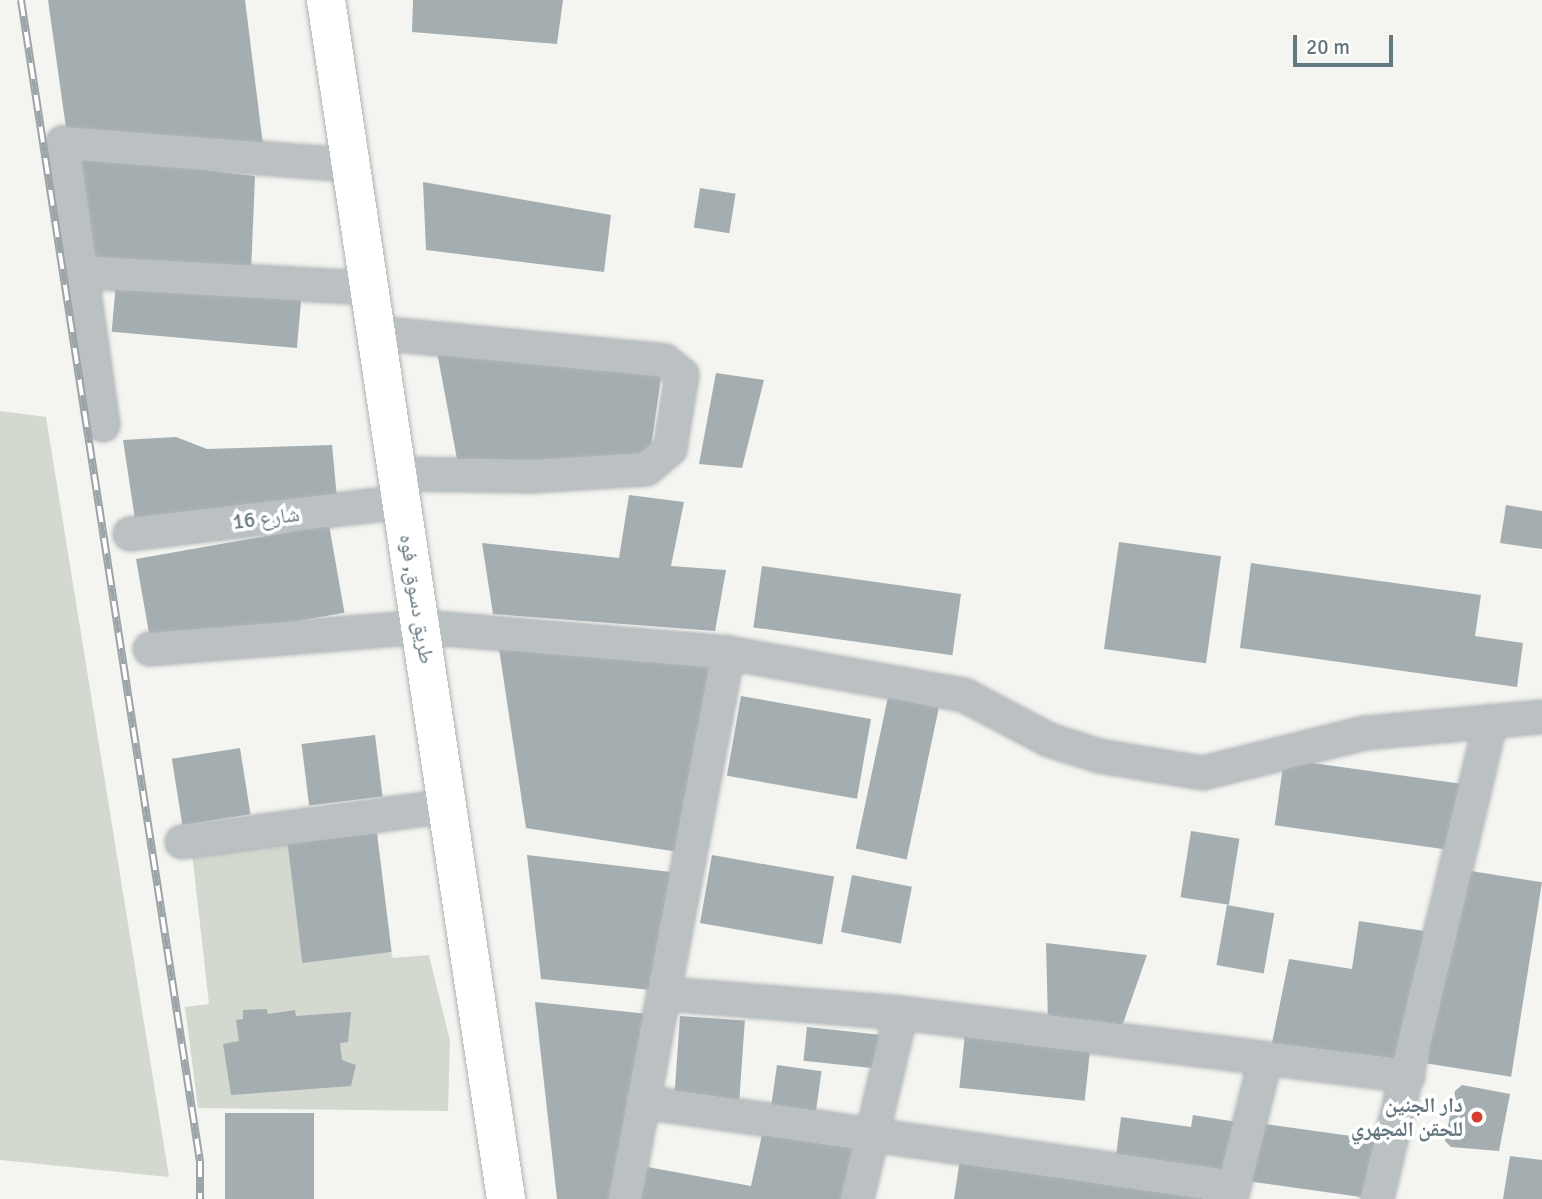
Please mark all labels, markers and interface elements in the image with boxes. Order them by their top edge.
scale bar [1297,21,1397,65]
text: 20 m [1306,34,1350,60]
street label: شارع 16 [231,501,301,535]
street label: طريق دسوق, فوه [394,532,440,666]
place label: دار الجنين للحقن المجهري [1351,1092,1463,1142]
marker: دار الجنين للحقن المجهري [1469,1109,1485,1125]

